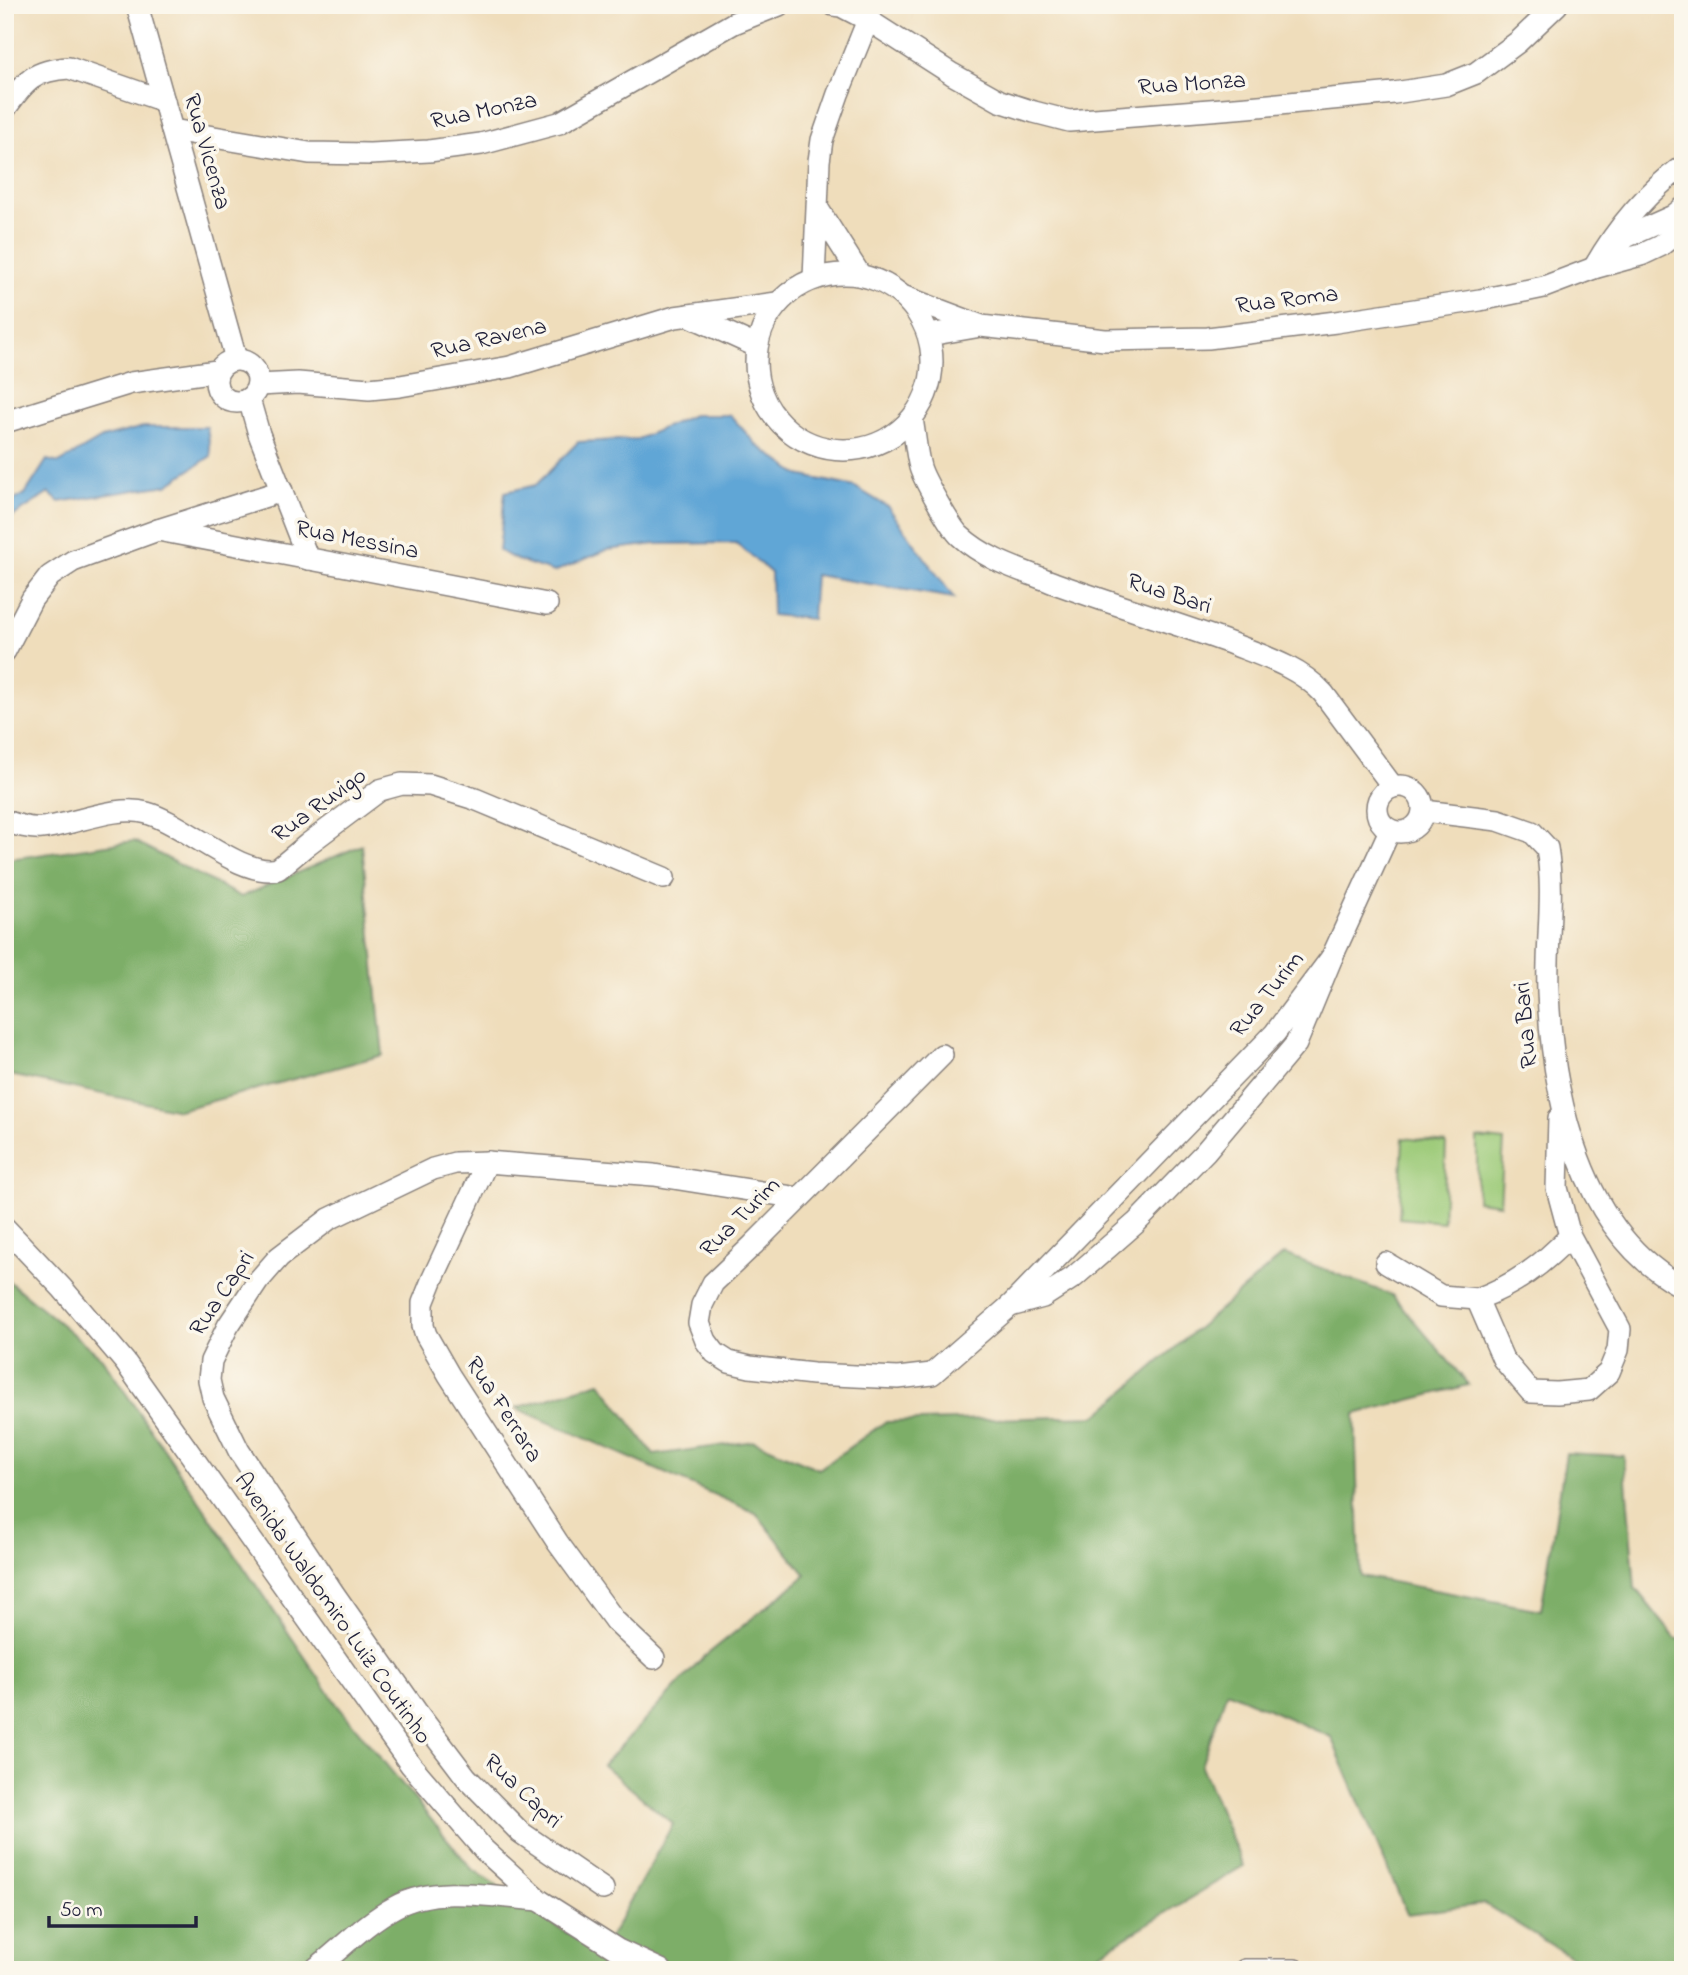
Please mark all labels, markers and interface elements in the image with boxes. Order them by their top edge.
street label: Rua Monza [1137,64,1247,106]
street label: Rua Monza [428,84,540,140]
street label: Rua Vicenza [173,90,239,214]
street label: Rua Roma [1234,277,1340,325]
street label: Rua Ravena [428,310,550,370]
street label: Rua Messina [292,512,422,570]
street label: Rua Bari [1122,565,1216,625]
street label: Rua Ruvigo [265,760,375,852]
street label: Rua Turim [1222,944,1314,1046]
street label: Rua Bari [1506,980,1548,1070]
street label: Rua Turim [692,1169,790,1267]
street label: Rua Capri [181,1244,265,1344]
street label: Rua Ferrara [456,1350,550,1470]
street label: Avenida Waldomiro Luiz Coutinho [224,1466,440,1752]
street label: Rua Capri [475,1746,569,1838]
scale bar [49,1884,196,1928]
text: 50 m [60,1896,103,1926]

